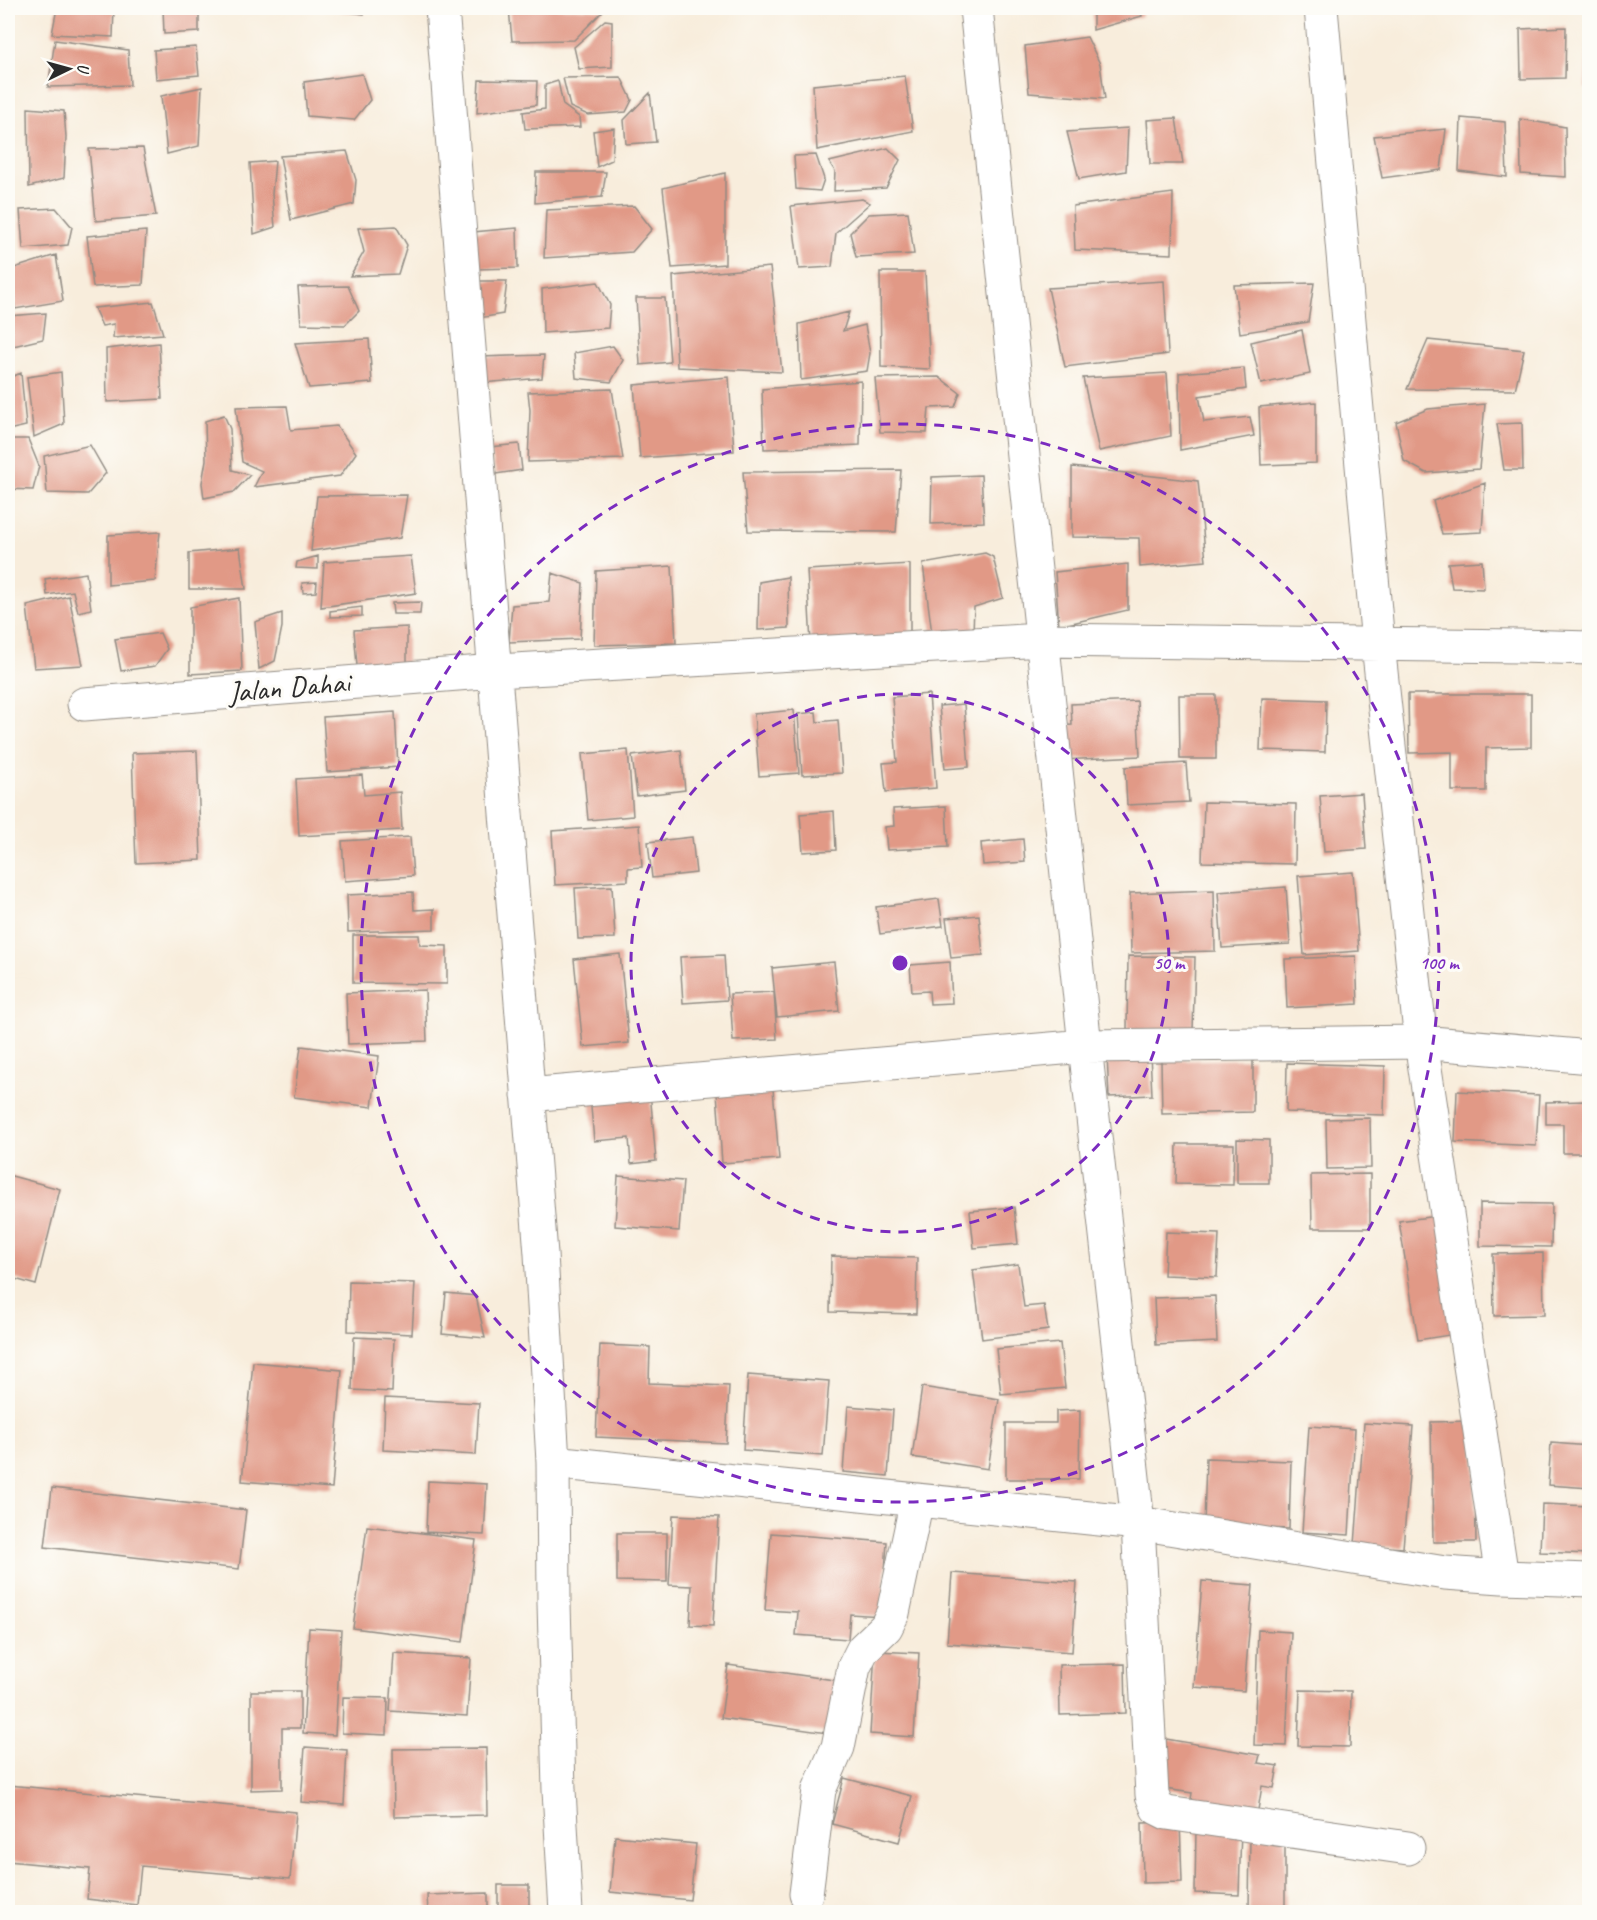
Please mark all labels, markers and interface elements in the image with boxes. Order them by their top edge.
north arrow [39,39,99,99]
text: U [73,63,94,76]
street label: Jalan Dahai [225,662,355,711]
text: 50 m [1154,952,1186,974]
text: 100 m [1420,952,1460,974]
centre of rings [890,953,910,973]

